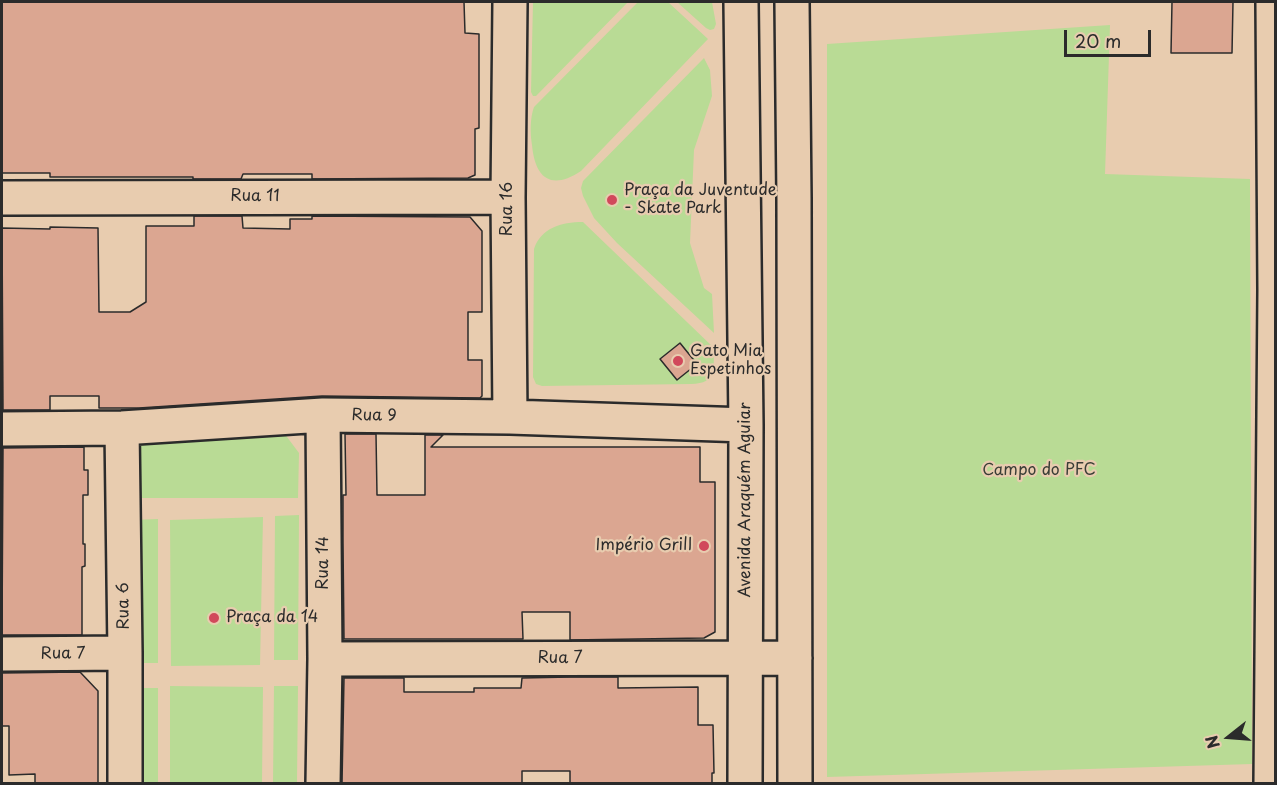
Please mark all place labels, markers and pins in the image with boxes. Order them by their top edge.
place label: Praça da Juventude - Skate Park [624,181,776,219]
marker: Praça da Juventude - Skate Park [605,193,619,207]
place label: Gato Mia Espetinhos [690,342,771,380]
marker: Gato Mia Espetinhos [671,354,685,368]
place label: Império Grill [595,536,692,556]
marker: Império Grill [697,539,711,553]
place label: Praça da 14 [226,608,318,628]
marker: Praça da 14 [207,611,221,625]

